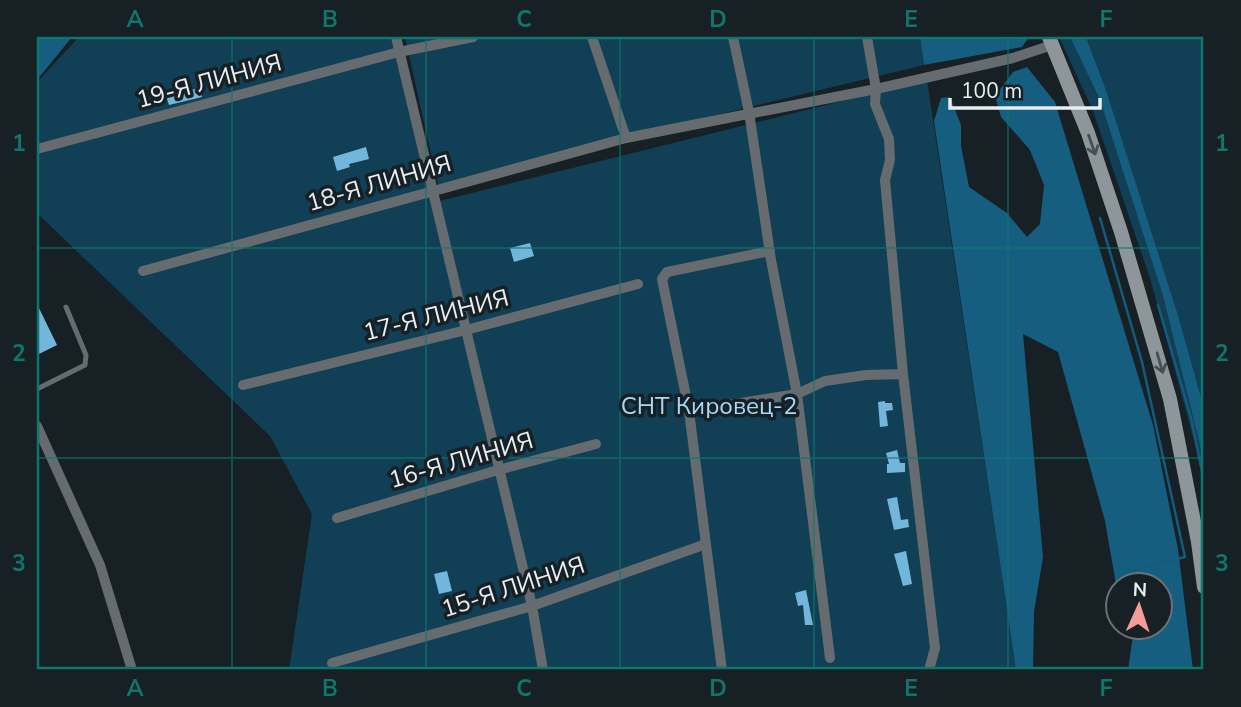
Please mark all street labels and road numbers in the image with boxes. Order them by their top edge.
street label: 19-Я ЛИНИЯ [133,46,285,116]
street label: 18-Я ЛИНИЯ [303,147,455,219]
street label: 17-Я ЛИНИЯ [360,281,512,349]
street label: 16-Я ЛИНИЯ [385,424,537,496]
street label: 15-Я ЛИНИЯ [437,549,589,625]

